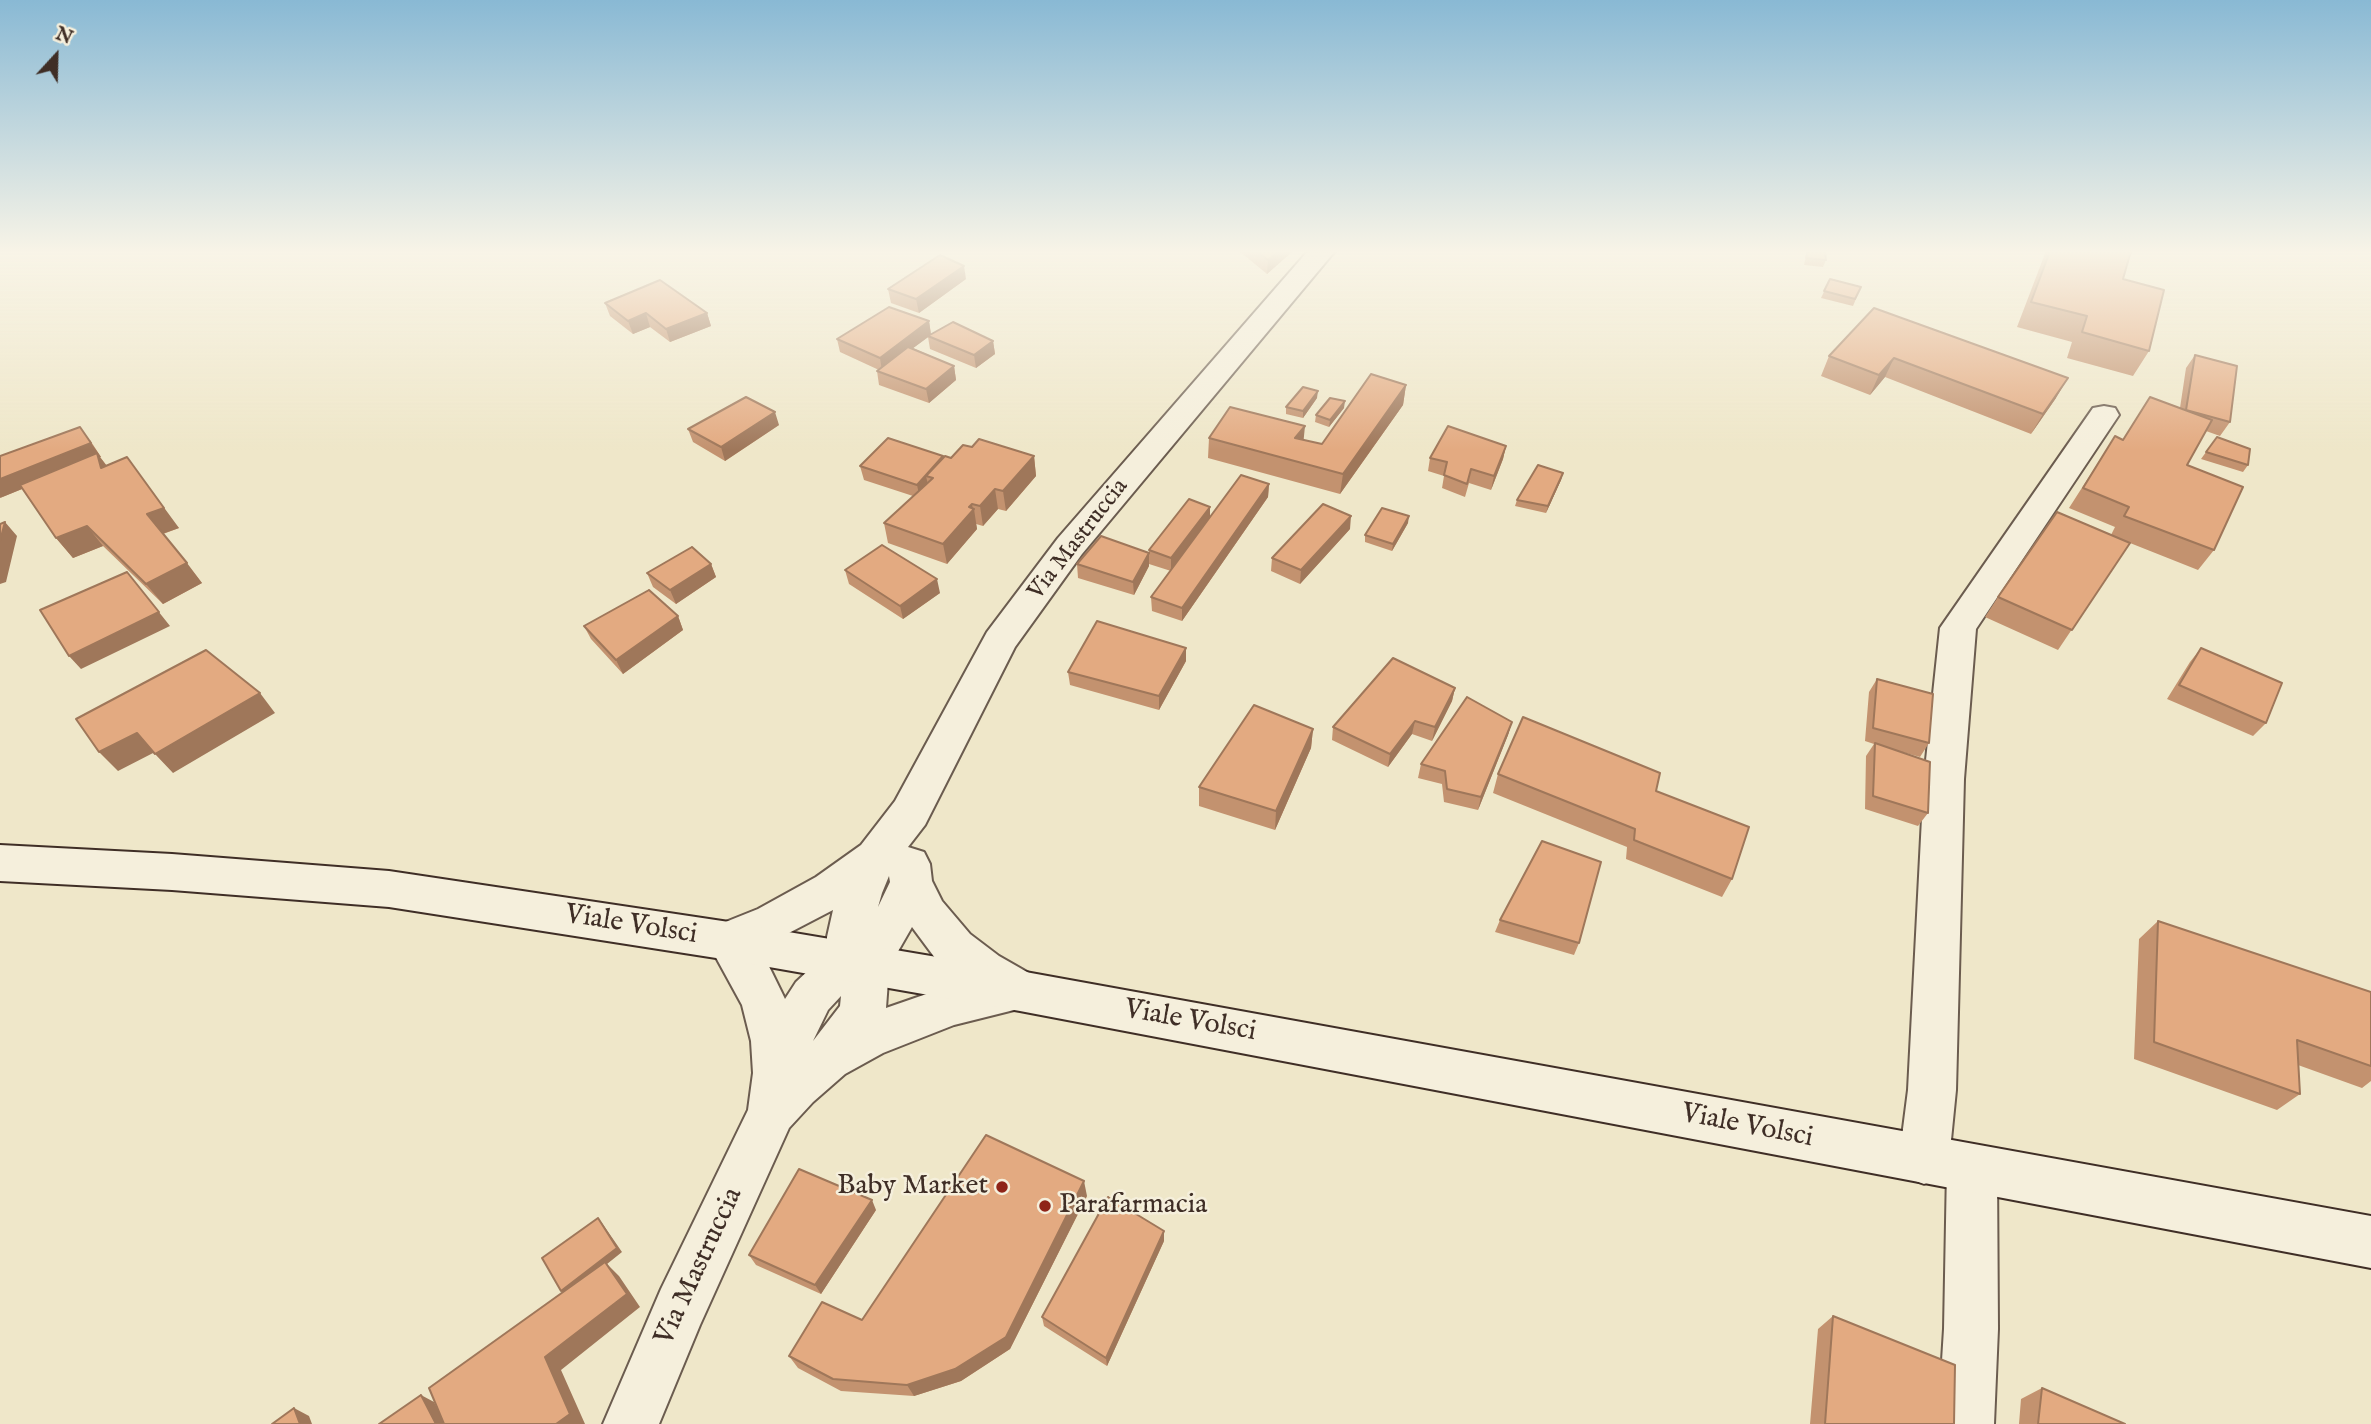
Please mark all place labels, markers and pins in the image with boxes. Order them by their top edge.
place label: Baby Market [837,1170,988,1204]
marker: Baby Market [994,1179,1010,1195]
place label: Parafarmacia [1059,1189,1207,1223]
marker: Parafarmacia [1037,1198,1053,1214]

